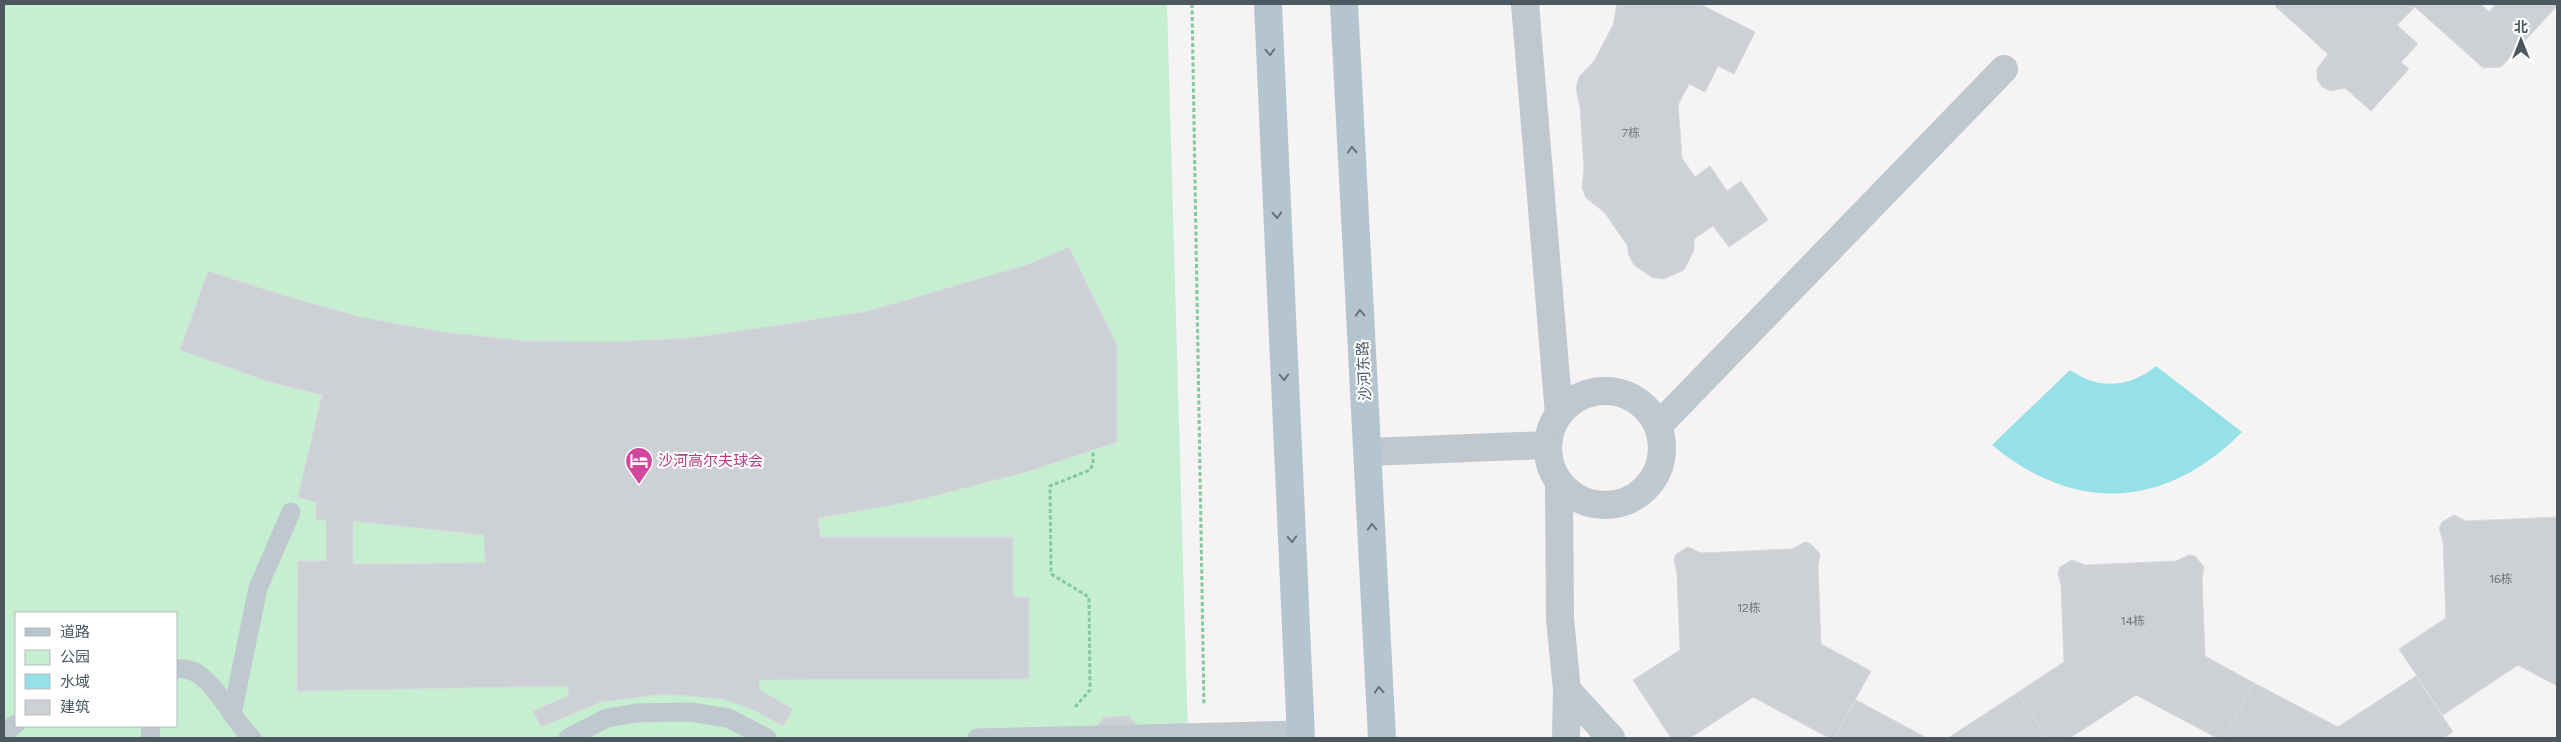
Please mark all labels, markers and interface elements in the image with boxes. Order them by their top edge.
north arrow [2496,15,2546,65]
text: 北 [2514,19,2528,36]
one-way arrow [1264,49,1275,57]
house number: 7栋 [1622,126,1640,140]
one-way arrow [1346,146,1357,154]
one-way arrow [1272,211,1283,219]
one-way arrow [1355,308,1366,316]
street label: 沙河东路 [1353,341,1375,401]
one-way arrow [1279,373,1290,381]
hotel icon: 沙河高尔夫球会 [624,446,654,485]
place label: 沙河高尔夫球会 [658,452,763,470]
one-way arrow [1366,523,1377,531]
one-way arrow [1286,536,1297,544]
house number: 16栋 [2489,572,2513,586]
house number: 12栋 [1737,601,1761,615]
legend [15,612,178,727]
house number: 14栋 [2121,614,2145,628]
text: 道路 [60,623,90,641]
text: 公园 [60,648,90,666]
text: 水域 [60,673,90,691]
one-way arrow [1374,685,1385,693]
text: 建筑 [60,698,90,716]

